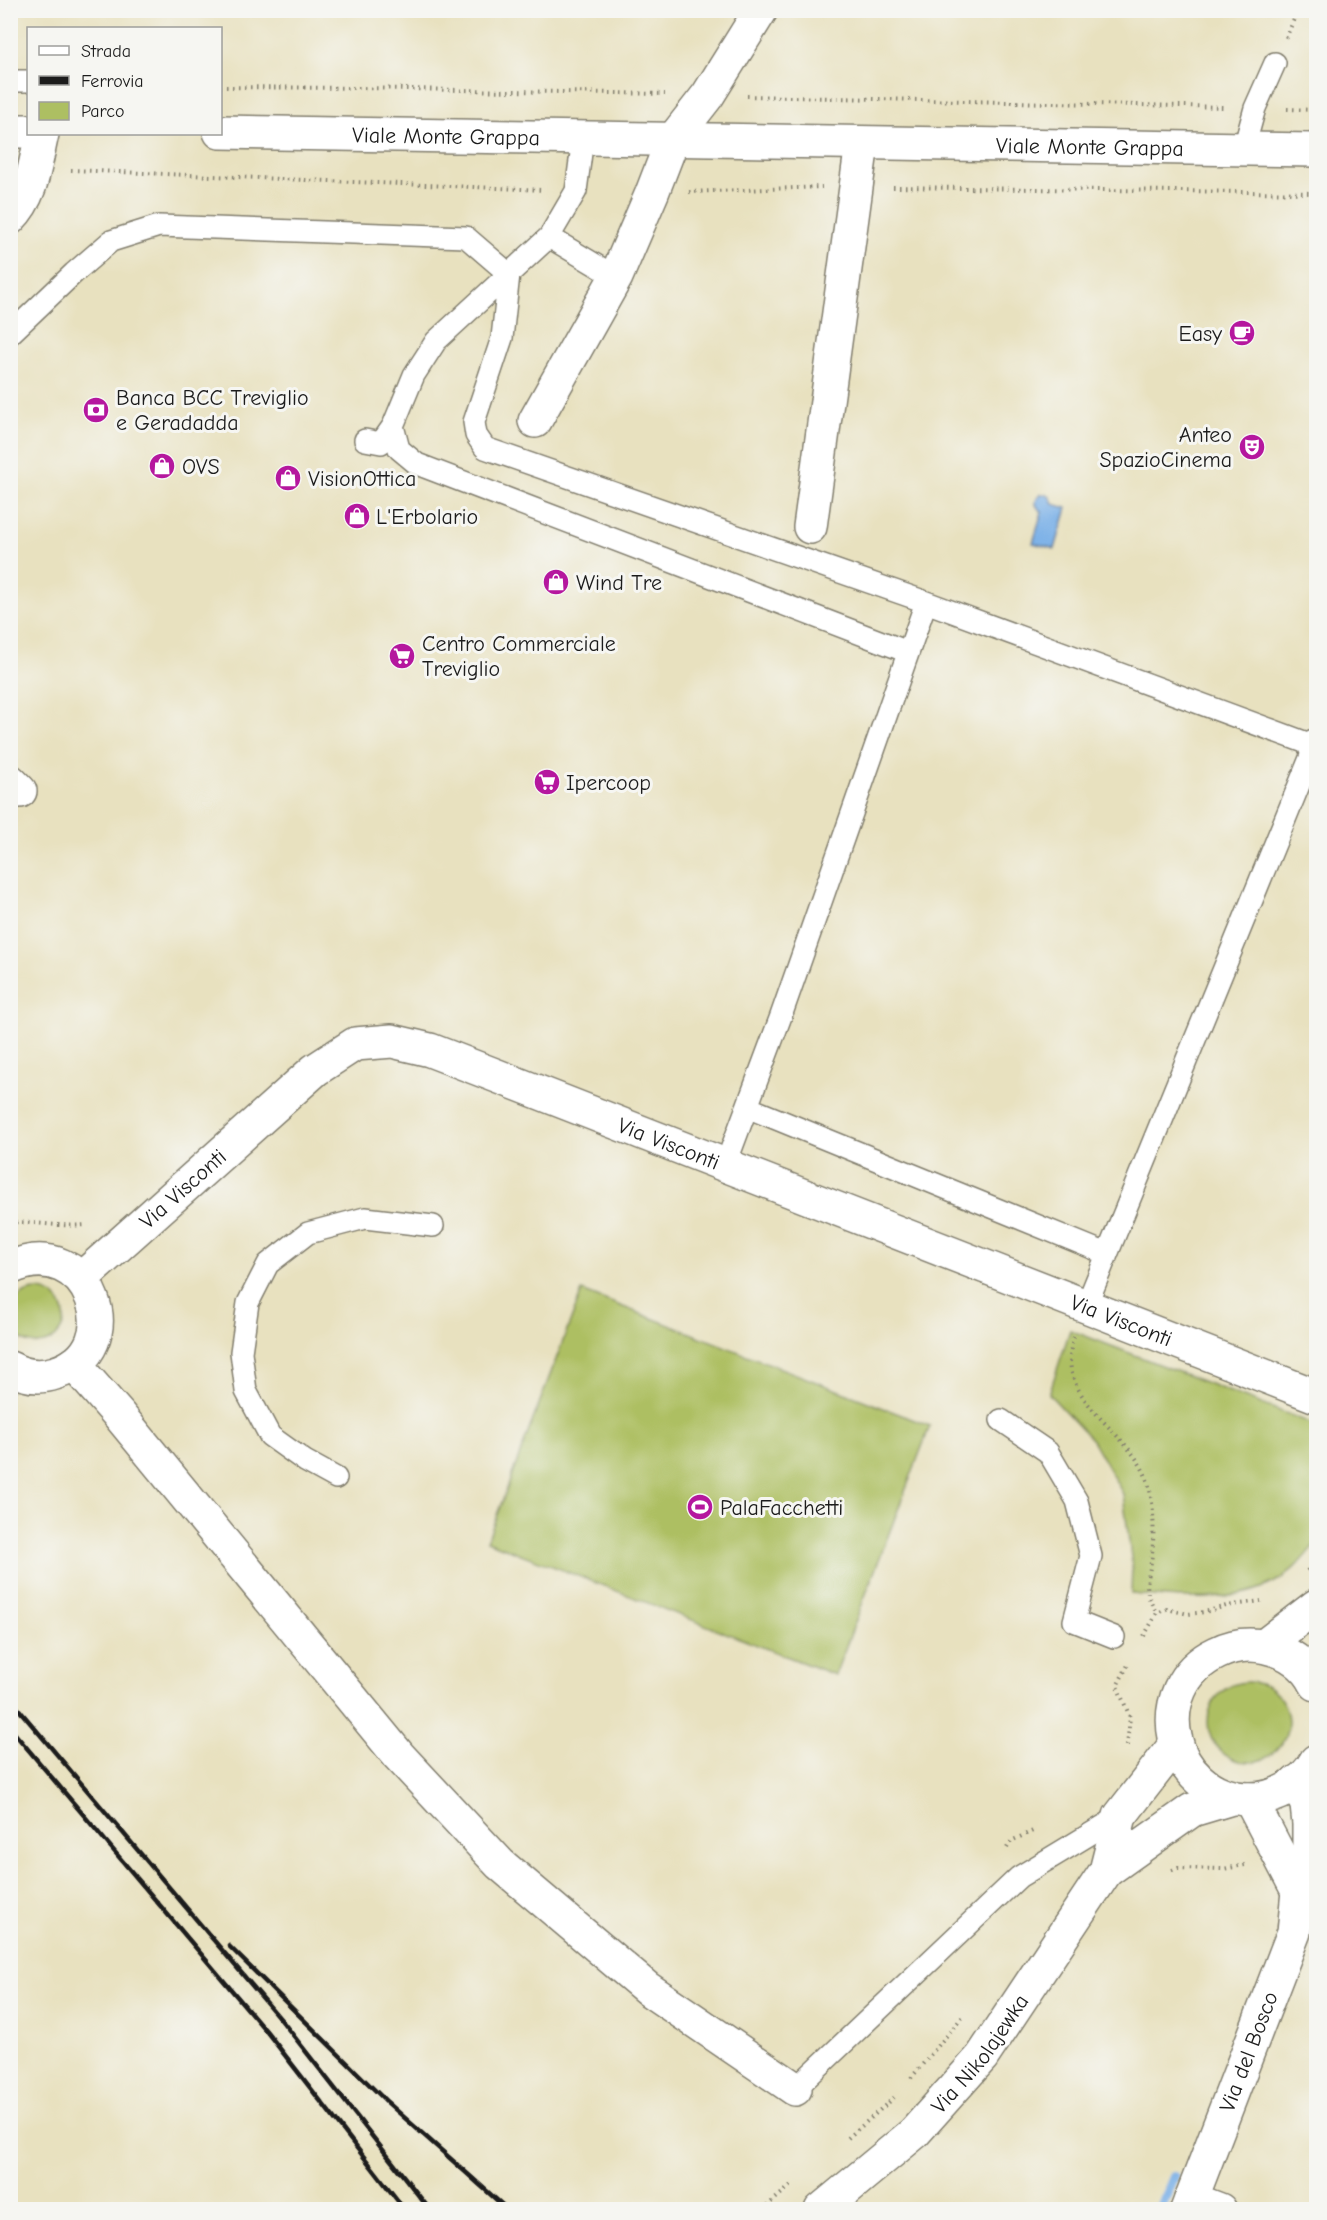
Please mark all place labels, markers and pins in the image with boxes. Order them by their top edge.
cafe icon: Easy [1227,318,1257,348]
place label: Easy [1178,321,1222,347]
place label: Banca BCC Treviglio e Geradadda [116,385,309,436]
bank icon: Banca BCC Treviglio e Geradadda [81,395,111,425]
place label: Anteo SpazioCinema [1099,422,1232,473]
theatre icon: Anteo SpazioCinema [1237,432,1267,462]
shop icon: OVS [147,451,177,481]
place label: OVS [182,454,220,480]
shop icon: VisionOttica [273,463,303,493]
place label: VisionOttica [308,466,416,492]
shop icon: L'Erbolario [342,501,372,531]
place label: L'Erbolario [376,504,478,530]
shop icon: Wind Tre [541,567,571,597]
place label: Wind Tre [576,570,662,596]
place label: Centro Commerciale Treviglio [422,631,616,682]
supermarket icon: Centro Commerciale Treviglio [387,641,417,671]
supermarket icon: Ipercoop [532,767,562,797]
place label: Ipercoop [566,770,651,796]
sports icon: PalaFacchetti [685,1492,715,1522]
place label: PalaFacchetti [720,1495,843,1521]

